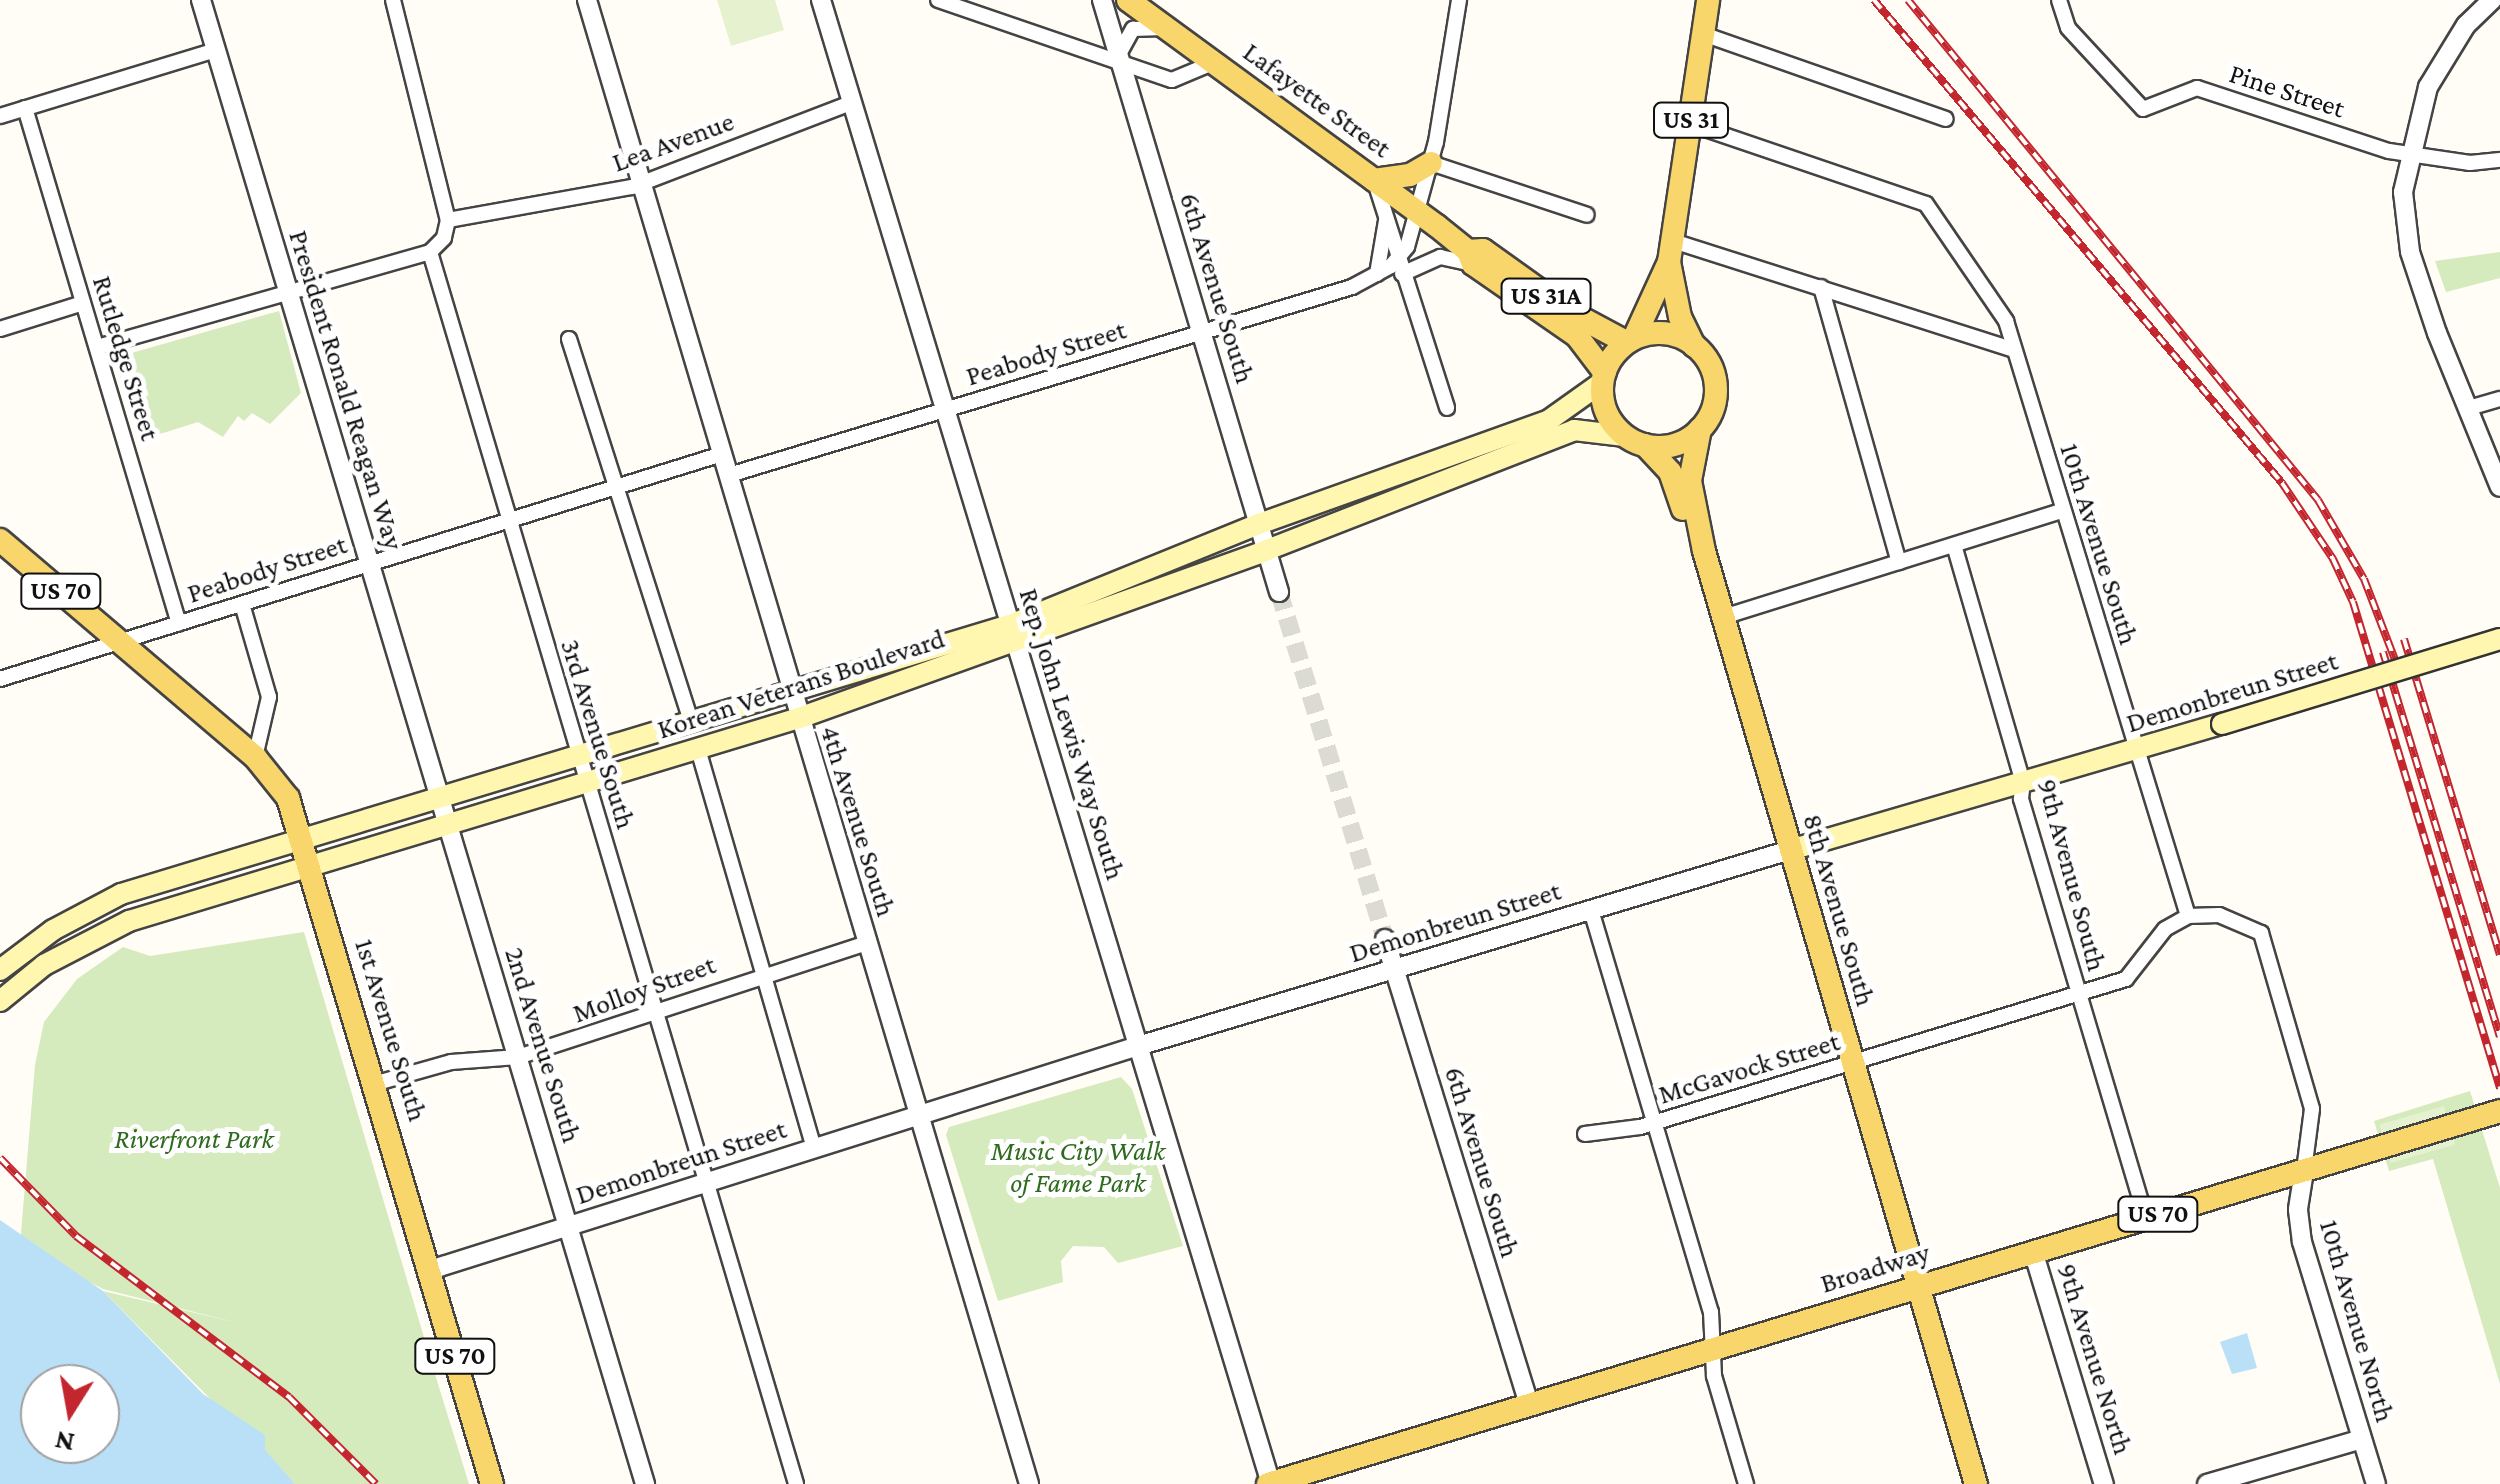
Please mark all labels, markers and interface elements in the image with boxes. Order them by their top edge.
street label: Lafayette Street [1237,35,1397,165]
street label: Pine Street [2225,57,2349,125]
road number: US 31 [1651,100,1731,140]
street label: Lea Avenue [608,105,738,179]
street label: 6th Avenue South [1172,189,1262,387]
street label: President Ronald Reagan Way [281,226,411,554]
street label: Rutledge Street [85,272,167,444]
road number: US 31A [1498,276,1594,316]
street label: Peabody Street [962,313,1130,393]
street label: 10th Avenue South [2052,439,2146,649]
street label: Peabody Street [183,527,351,611]
road number: US 70 [18,571,104,611]
street label: Rep. John Lewis Way South [1012,584,1132,884]
street label: Korean Veterans Boulevard [653,622,949,746]
street label: 3rd Avenue South [553,635,643,833]
street label: Demonbreun Street [2122,644,2342,740]
street label: 4th Avenue South [813,722,903,920]
street label: 9th Avenue South [2030,775,2114,975]
street label: 8th Avenue South [1796,810,1882,1010]
street label: Demonbreun Street [1345,874,1565,970]
street label: 1st Avenue South [347,935,435,1125]
street label: 2nd Avenue South [497,943,589,1147]
street label: Molloy Street [568,948,720,1030]
street label: McGavock Street [1654,1025,1844,1111]
street label: 6th Avenue South [1437,1063,1527,1261]
street label: Demonbreun Street [572,1112,790,1212]
park label: Riverfront Park [114,1122,274,1156]
park label: Music City Walk of Fame Park [991,1134,1165,1200]
road number: US 70 [2116,1194,2200,1234]
street label: 10th Avenue North [2312,1216,2402,1426]
street label: Broadway [1816,1236,1934,1300]
street label: 9th Avenue North [2050,1259,2140,1459]
road number: US 70 [412,1336,498,1376]
north arrow [20,1364,120,1464]
text: N [52,1425,77,1459]

